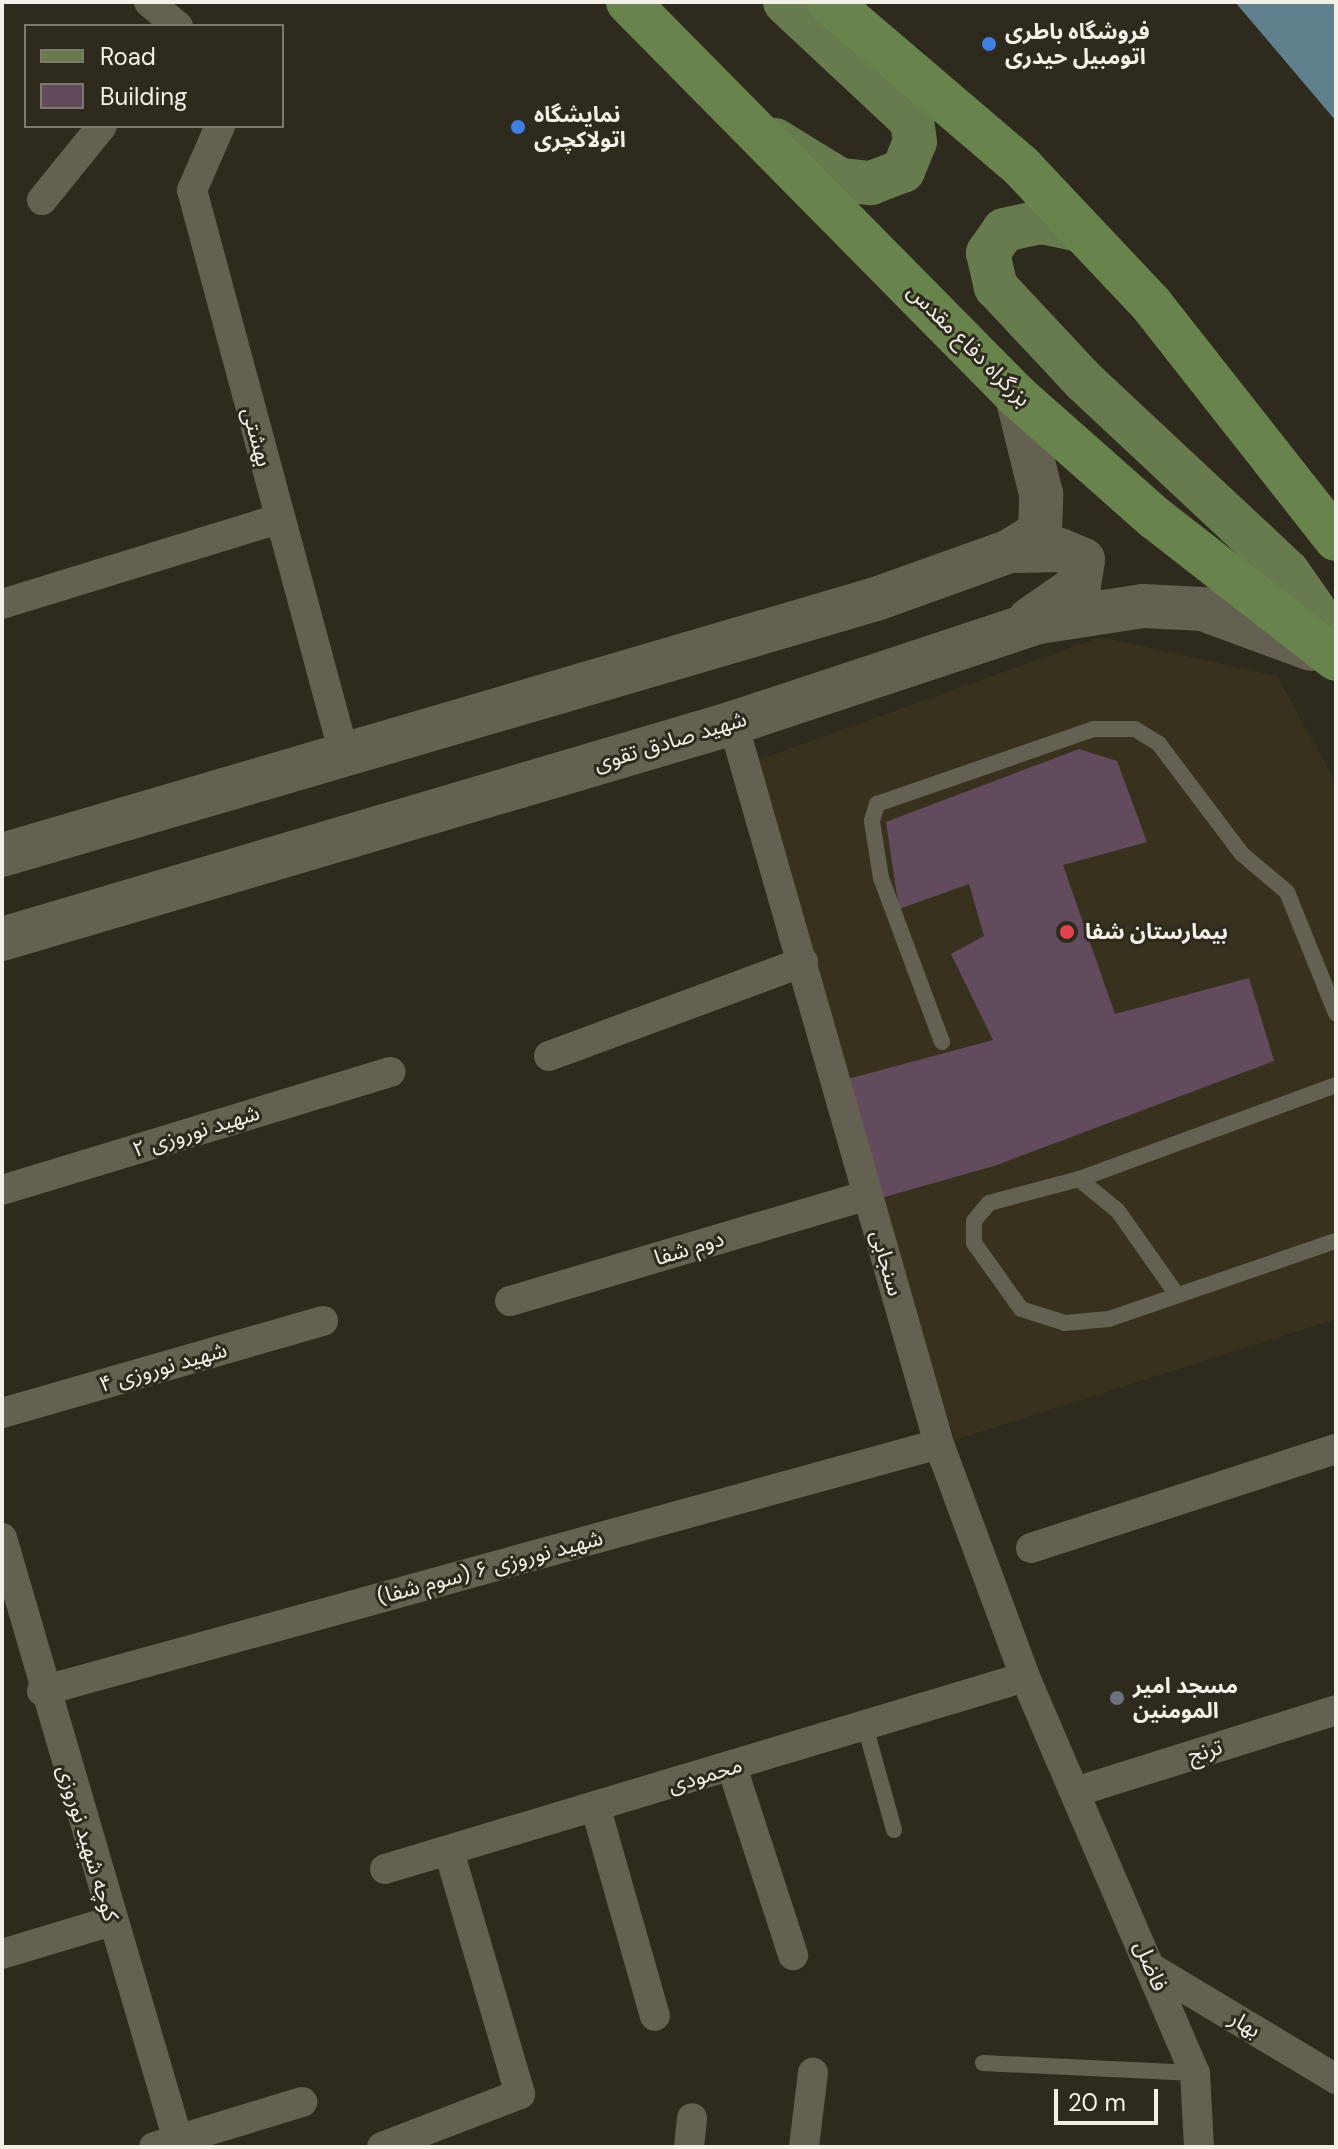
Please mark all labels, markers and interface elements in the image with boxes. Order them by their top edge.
place label: فروشگاه باطری اتومبیل حیدری [1005,18,1150,70]
legend [24,24,284,128]
marker: فروشگاه باطری اتومبیل حیدری [980,35,998,53]
text: Road [100,41,156,72]
text: Building [100,81,187,112]
place label: نمایشگاه اتولاکچری [534,101,626,152]
marker: نمایشگاه اتولاکچری [509,118,527,136]
street label: بزرگراه دفاع مقدس [902,278,1036,412]
street label: بهشتی [236,405,278,469]
street label: شهید صادق تقوی [590,705,750,777]
place label: بیمارستان شفا [1085,919,1228,945]
marker: بیمارستان شفا [1056,921,1078,943]
street label: شهید نوروزی ۲ [129,1099,263,1163]
street label: دوم شفا [651,1225,727,1271]
street label: سنجابی [865,1227,909,1299]
street label: شهید نوروزی ۴ [96,1336,230,1398]
street label: شهید نوروزی ۶ (سوم شفا) [374,1524,606,1610]
place label: مسجد امیر المومنین [1133,1672,1238,1724]
marker: مسجد امیر المومنین [1108,1689,1126,1707]
street label: ترنج [1184,1733,1226,1769]
street label: محمودی [665,1751,745,1799]
street label: کوچه شهید نوروزی [52,1762,124,1924]
street label: فاضل [1129,1937,1173,1995]
street label: بهار [1225,2005,1265,2043]
scale bar [1058,2073,1162,2123]
text: 20 m [1068,2087,1126,2118]

